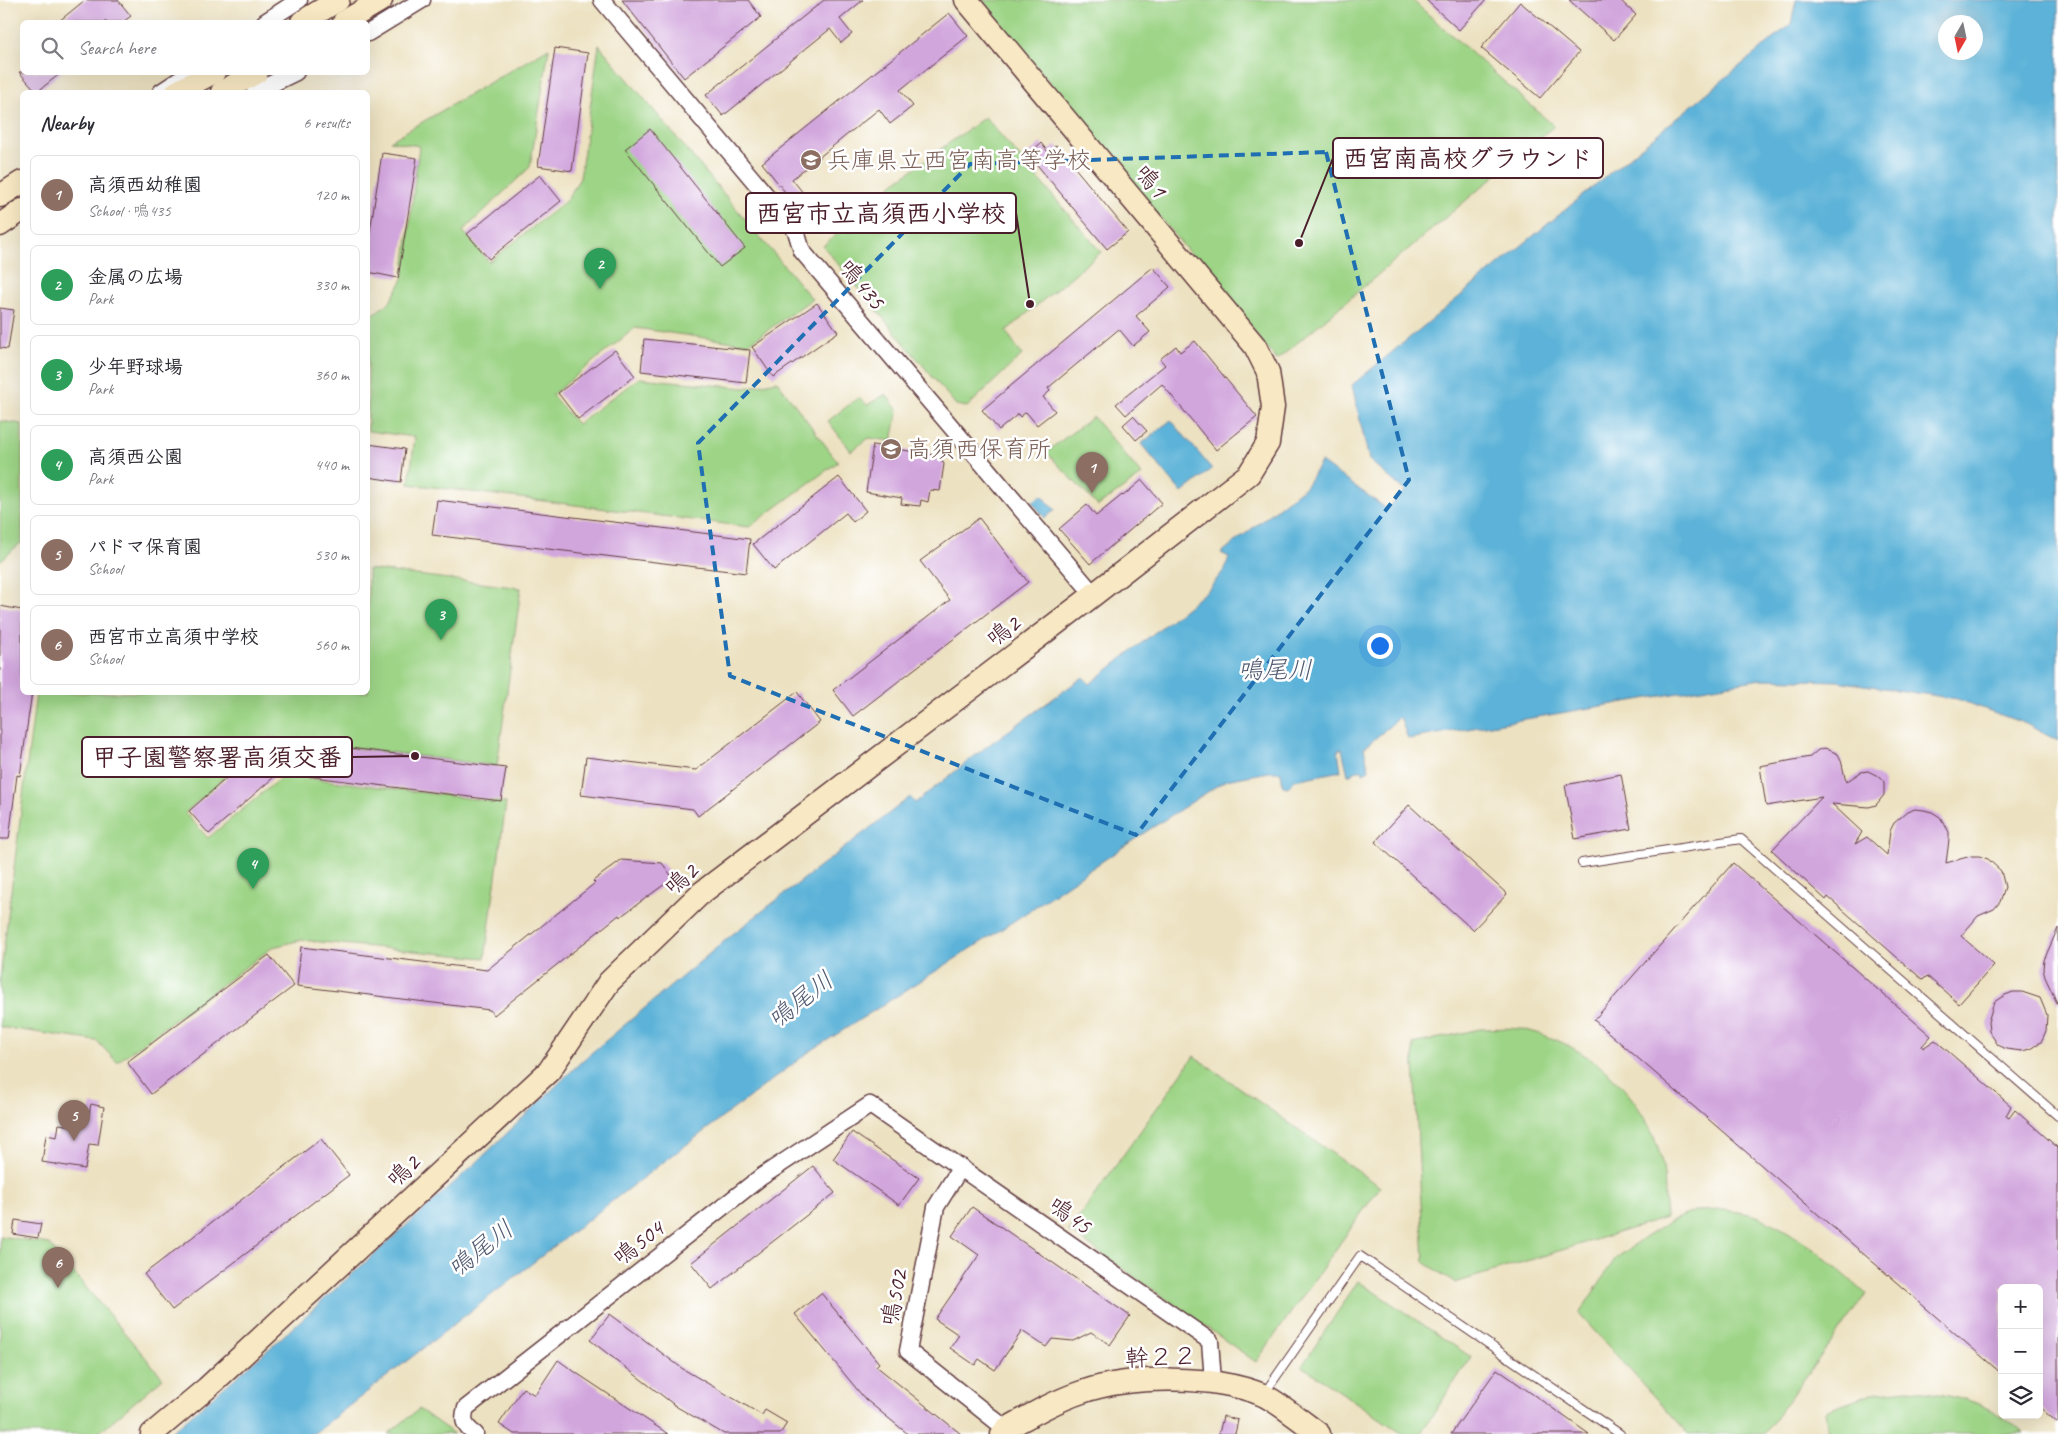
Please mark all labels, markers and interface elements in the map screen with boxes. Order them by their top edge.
north arrow [1938,15,1983,60]
search box [20,20,370,75]
icon: search [38,34,66,62]
text: Search here [78,36,155,60]
text: Nearby [40,110,93,136]
text: 6 results [303,113,350,133]
callout: 西宮南高校グラウンド [1333,138,1603,178]
text: 西宮南高校グラウンド [1343,143,1593,175]
place label: 兵庫県立西宮南高等学校 [827,145,1091,175]
school or university icon: 兵庫県立西宮南高等学校 [799,148,823,172]
street label: 鳴1 [1128,158,1174,205]
text: 高須西幼稚園 [88,173,202,197]
text: 1 [53,185,61,205]
text: 120 m [315,185,349,205]
callout: 西宮市立高須西小学校 [746,193,1016,233]
text: 西宮市立高須西小学校 [756,198,1006,230]
text: School · 鳴435 [88,201,171,221]
pin: 2 [584,248,616,289]
street label: 鳴435 [832,253,892,316]
text: 金属の広場 [88,265,183,289]
text: 2 [53,275,61,295]
text: 330 m [315,275,349,295]
text: Park [88,289,113,309]
text: 少年野球場 [88,355,183,379]
text: 3 [53,365,61,385]
text: 360 m [315,365,349,385]
text: Park [88,379,113,399]
place label: 高須西保育所 [907,434,1051,464]
school or university icon: 高須西保育所 [879,437,903,461]
text: 高須西公園 [88,445,183,469]
pin: 1 [1076,452,1108,493]
text: 4 [53,455,61,475]
text: 440 m [315,455,349,475]
text: Park [88,469,113,489]
text: パドマ保育園 [88,535,202,559]
text: 5 [54,545,60,565]
text: 530 m [315,545,349,565]
text: School [88,559,122,579]
pin: 3 [425,599,457,640]
street label: 鳴2 [980,607,1028,653]
text: 西宮市立高須中学校 [88,625,259,649]
your location [1367,633,1393,659]
text: 6 [53,635,61,655]
text: 560 m [315,635,349,655]
text: School [88,649,122,669]
water label: 鳴尾川 [1237,654,1313,686]
callout: 甲子園警察署高須交番 [82,737,352,777]
text: 甲子園警察署高須交番 [92,742,342,774]
pin: 4 [237,848,269,889]
street label: 鳴2 [658,855,706,902]
water label: 鳴尾川 [761,964,840,1035]
pin: 5 [58,1100,90,1141]
street label: 鳴2 [380,1147,428,1194]
street label: 鳴45 [1043,1190,1098,1241]
street label: 鳴504 [607,1212,671,1272]
water label: 鳴尾川 [441,1213,520,1284]
pin: 6 [42,1247,74,1288]
street label: 鳴502 [874,1265,915,1329]
map controls [1998,1284,2043,1419]
button: + [1998,1284,2043,1329]
button: − [1998,1329,2043,1374]
street label: 幹２２ [1124,1341,1198,1373]
button: layers [1998,1374,2043,1419]

